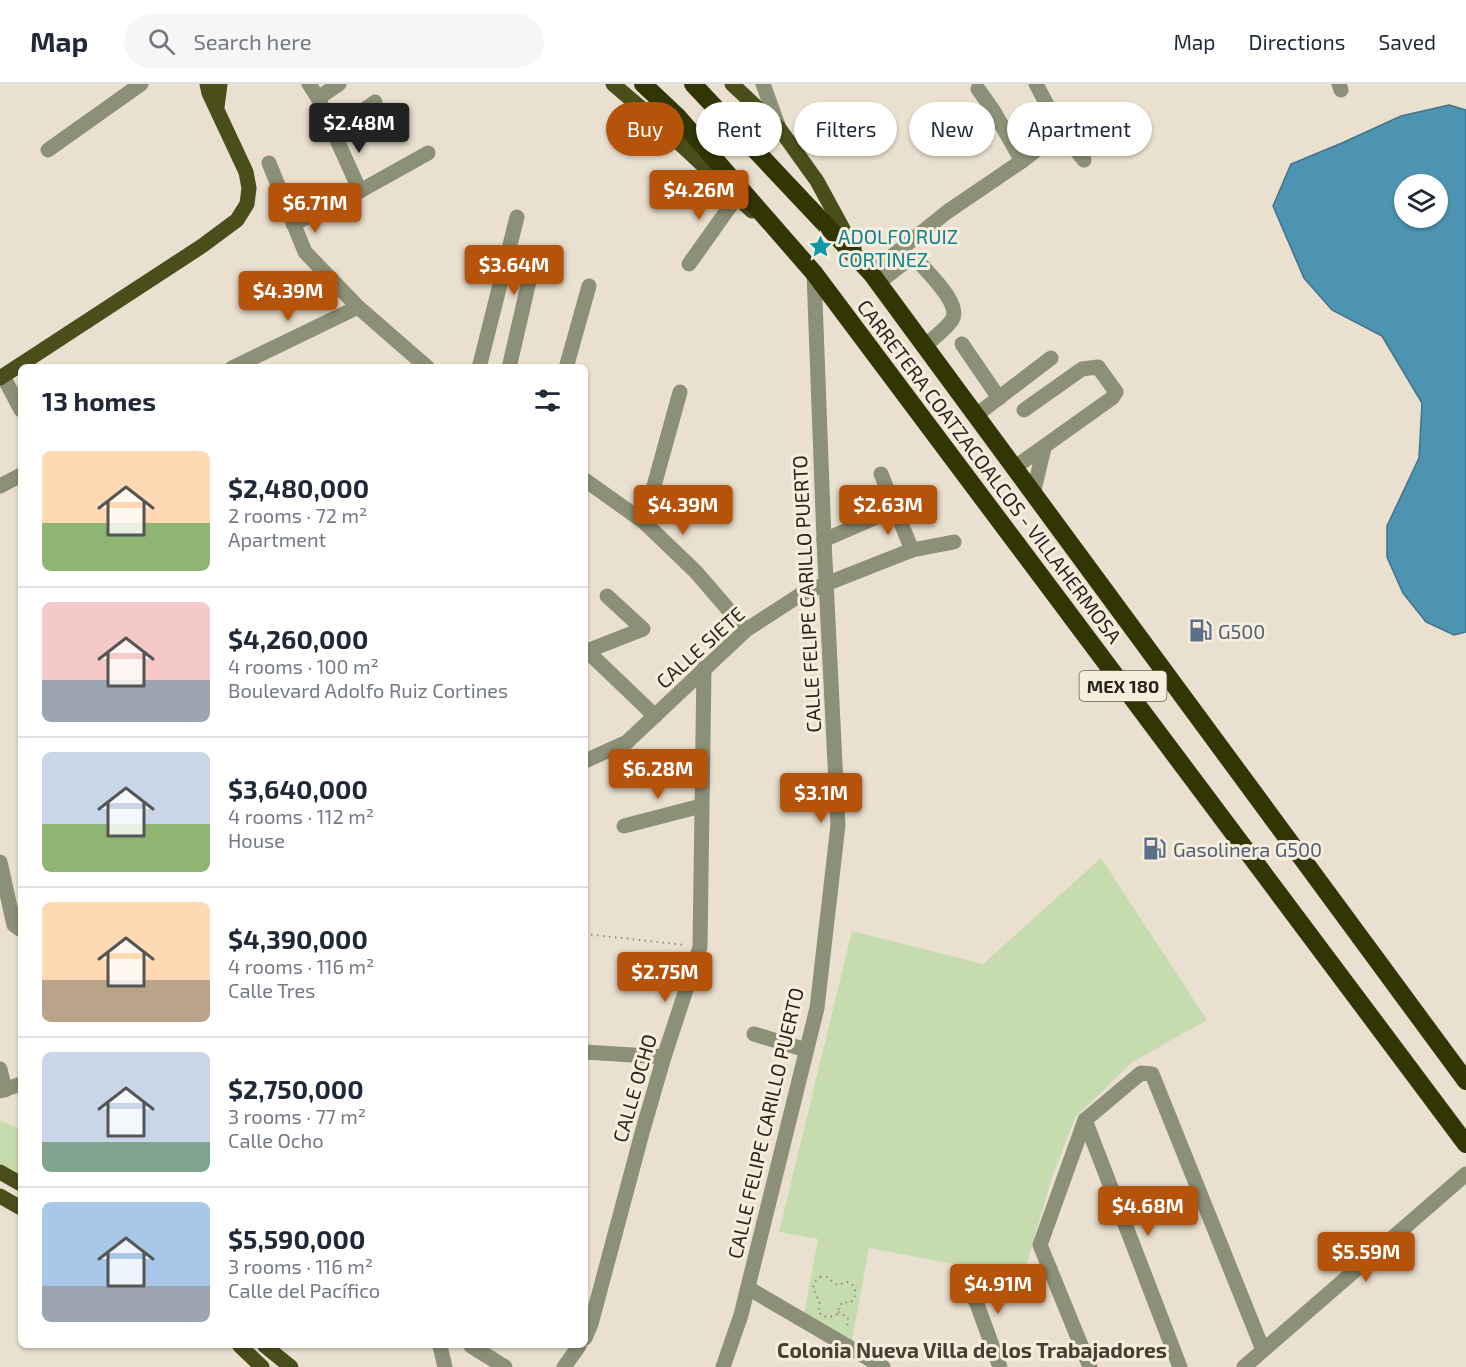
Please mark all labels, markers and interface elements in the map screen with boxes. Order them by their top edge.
search box [124,14,544,68]
text: Map [30,24,88,58]
icon: search [145,25,178,58]
text: Search here [193,28,312,54]
text: Map [1173,29,1216,54]
text: Directions [1249,29,1345,54]
text: Saved [1378,29,1436,54]
chip: Buy [606,102,684,156]
chip: Rent [696,102,782,156]
chip: Filters [794,102,897,156]
chip: New [909,102,995,156]
chip: Apartment [1007,102,1152,156]
pin: $2.48M [310,103,408,154]
text: $2.48M [323,110,395,134]
pin: $4.26M [650,170,748,221]
map controls [1394,174,1448,228]
button: layers [1394,174,1448,228]
text: $4.26M [664,177,734,201]
pin: $6.71M [266,183,364,234]
text: $6.71M [282,190,348,214]
place label: ADOLFO RUIZ CORTINEZ [838,224,958,271]
place icon: ADOLFO RUIZ CORTINEZ [807,234,833,260]
pin: $3.64M [465,245,563,296]
text: $3.64M [479,252,549,276]
pin: $4.39M [239,271,337,322]
text: $4.39M [253,278,323,302]
street label: CARRETERA COATZACOALCOS - VILLAHERMOSA [853,294,1128,648]
icon: filters [531,384,564,417]
text: 13 homes [42,385,156,416]
street label: CALLE FELIPE CARILLO PUERTO [787,455,825,733]
text: $2,480,000 [228,472,369,503]
icon: home [90,475,162,547]
pin: $4.39M [634,485,732,536]
pin: $2.63M [839,485,937,536]
text: $4.39M [648,492,718,516]
text: $2.63M [853,492,923,516]
text: 2 rooms · 72 m² [228,503,367,527]
text: Apartment [228,527,326,551]
street label: CALLE SIETE [651,601,749,693]
fuel station icon: G500 [1187,618,1213,644]
place label: G500 [1218,619,1265,643]
text: $4,260,000 [228,623,368,654]
icon: home [90,626,162,698]
text: 4 rooms · 100 m² [228,654,379,678]
road number: MEX 180 [1080,671,1166,701]
text: Boulevard Adolfo Ruiz Cortines [228,678,508,702]
pin: $6.28M [609,749,707,800]
text: $6.28M [623,756,693,780]
text: $3,640,000 [228,773,368,804]
pin: $3.1M [779,773,863,824]
icon: home [90,776,162,848]
text: $3.1M [794,780,848,804]
text: 4 rooms · 112 m² [228,804,374,828]
text: House [228,828,285,852]
fuel station icon: Gasolinera G500 [1142,836,1168,862]
place label: Gasolinera G500 [1173,837,1322,861]
text: $4,390,000 [228,923,368,954]
icon: home [90,926,162,998]
pin: $2.75M [616,952,714,1003]
text: 4 rooms · 116 m² [228,954,374,978]
text: $2.75M [631,959,699,983]
text: Calle Tres [228,978,315,1002]
street label: CALLE FELIPE CARILLO PUERTO [722,985,808,1261]
street label: CALLE OCHO [607,1031,661,1145]
text: $2,750,000 [228,1073,364,1104]
icon: home [90,1076,162,1148]
text: 3 rooms · 77 m² [228,1104,366,1128]
text: Calle Ocho [228,1128,324,1152]
pin: $4.68M [1099,1186,1197,1237]
text: $4.68M [1112,1193,1184,1217]
text: $5,590,000 [228,1223,365,1254]
icon: home [90,1226,162,1298]
pin: $5.59M [1317,1232,1415,1283]
text: $5.59M [1332,1239,1400,1263]
text: 3 rooms · 116 m² [228,1254,373,1278]
pin: $4.91M [949,1264,1047,1315]
text: $4.91M [964,1271,1032,1295]
text: Calle del Pacífico [228,1278,380,1302]
district label: Colonia Nueva Villa de los Trabajadores [777,1337,1167,1362]

